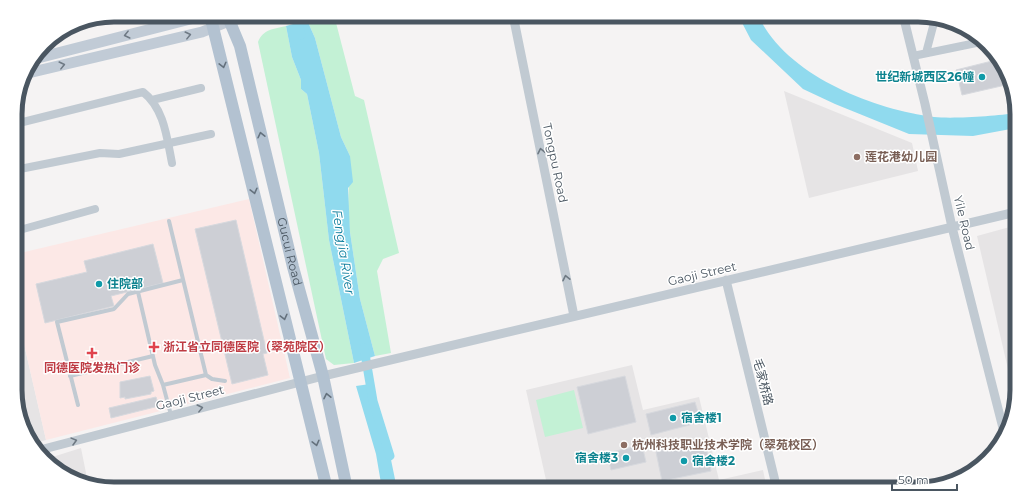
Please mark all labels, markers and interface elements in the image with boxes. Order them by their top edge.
one-way arrow [124,30,131,39]
one-way arrow [185,31,192,39]
one-way arrow [218,61,226,68]
one-way arrow [59,62,65,70]
place label: 世纪新城西区26幢 [875,69,974,84]
marker: 世纪新城西区26幢 [977,72,987,82]
street label: Tongpu Road [540,122,571,204]
one-way arrow [258,132,266,138]
one-way arrow [537,147,545,154]
place label: 莲花港幼儿园 [865,149,937,164]
marker: 莲花港幼儿园 [852,152,862,162]
one-way arrow [249,188,257,194]
street label: Yile Road [951,194,978,252]
water label: Fengjia River [329,208,359,296]
street label: Gucui Road [274,216,306,287]
street label: Gaoji Street [666,258,738,289]
one-way arrow [563,275,571,281]
place label: 住院部 [107,276,143,291]
marker: 住院部 [94,279,104,289]
one-way arrow [280,314,288,320]
place label: 浙江省立同德医院（翠苑院区） [163,339,331,354]
marker: 浙江省立同德医院（翠苑院区） [148,341,160,353]
marker: 同德医院发热门诊 [86,347,98,359]
street label: 毛家桥路 [750,357,777,407]
place label: 同德医院发热门诊 [44,360,141,375]
street label: Gaoji Street [154,382,226,413]
one-way arrow [323,393,331,399]
one-way arrow [196,405,203,413]
place label: 宿舍楼1 [681,410,722,425]
marker: 宿舍楼1 [668,413,678,423]
one-way arrow [70,437,77,446]
place label: 杭州科技职业技术学院（翠苑校区） [632,437,824,452]
one-way arrow [311,440,320,447]
marker: 杭州科技职业技术学院（翠苑校区） [619,440,629,450]
place label: 宿舍楼3 [575,450,618,465]
marker: 宿舍楼3 [621,453,631,463]
place label: 宿舍楼2 [692,453,735,468]
marker: 宿舍楼2 [679,456,689,466]
scale bar [892,466,957,492]
text: 50 m [898,472,929,487]

